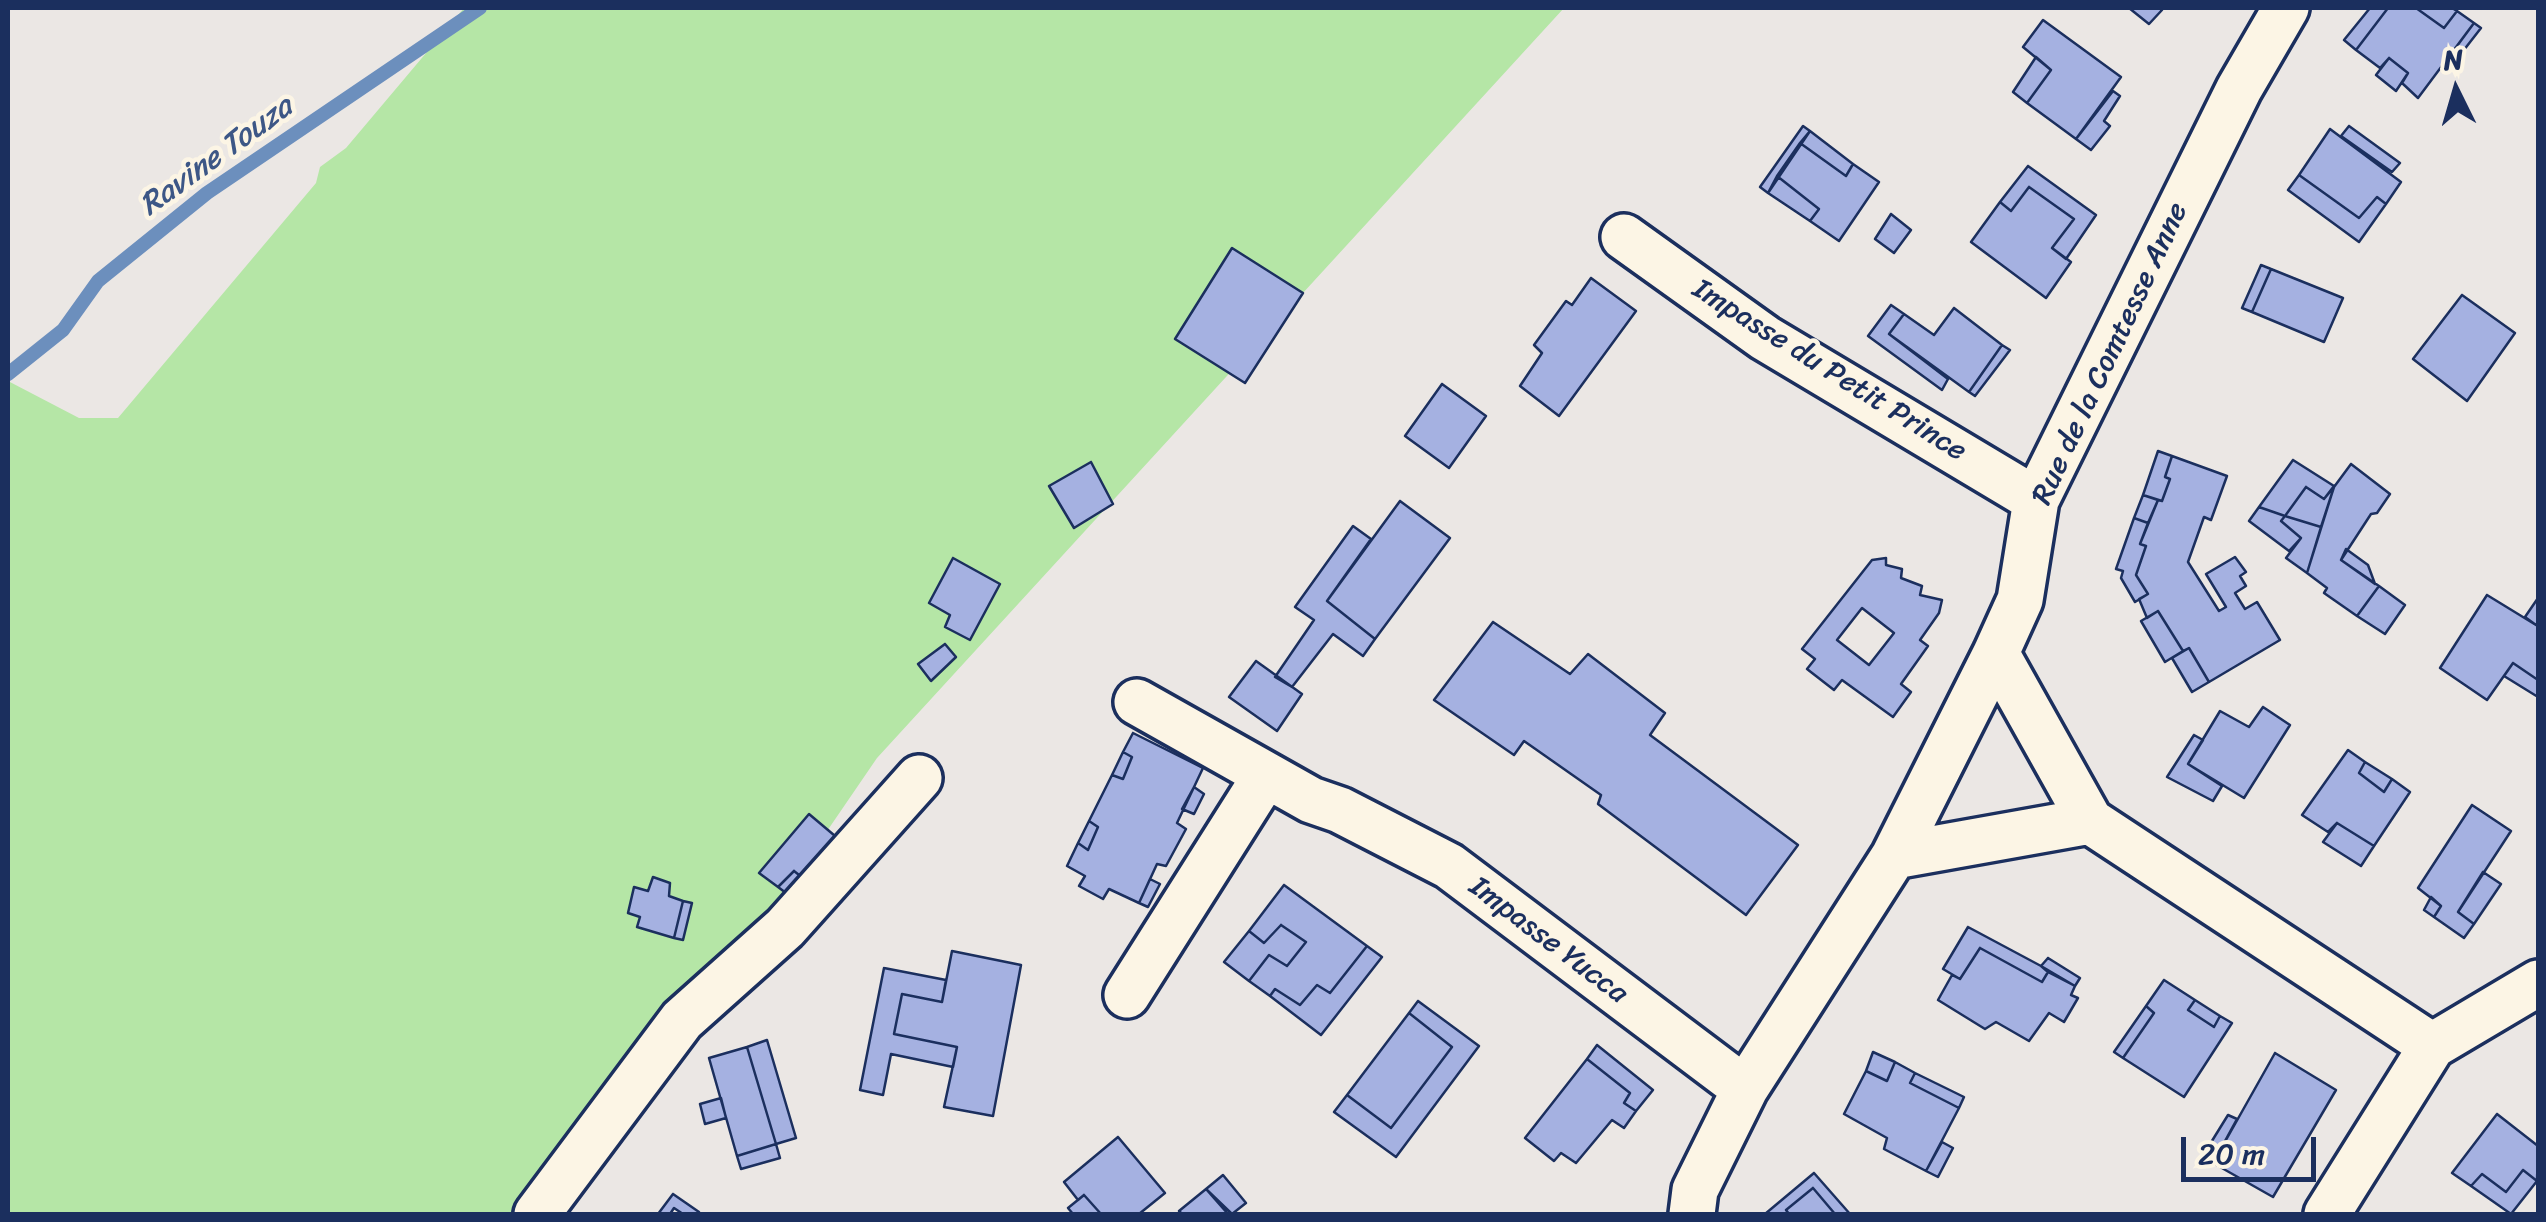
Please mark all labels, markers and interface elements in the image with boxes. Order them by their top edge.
text: N [2442,34,2465,85]
north arrow [2406,40,2506,140]
water label: Ravine Touza [133,89,301,225]
street label: Rue de la Comtesse Anne [2025,197,2197,511]
street label: Impasse du Petit Prince [1685,272,1973,470]
street label: Impasse Yucca [1461,870,1635,1012]
scale bar [2186,1117,2321,1179]
text: 20 m [2198,1127,2265,1181]

